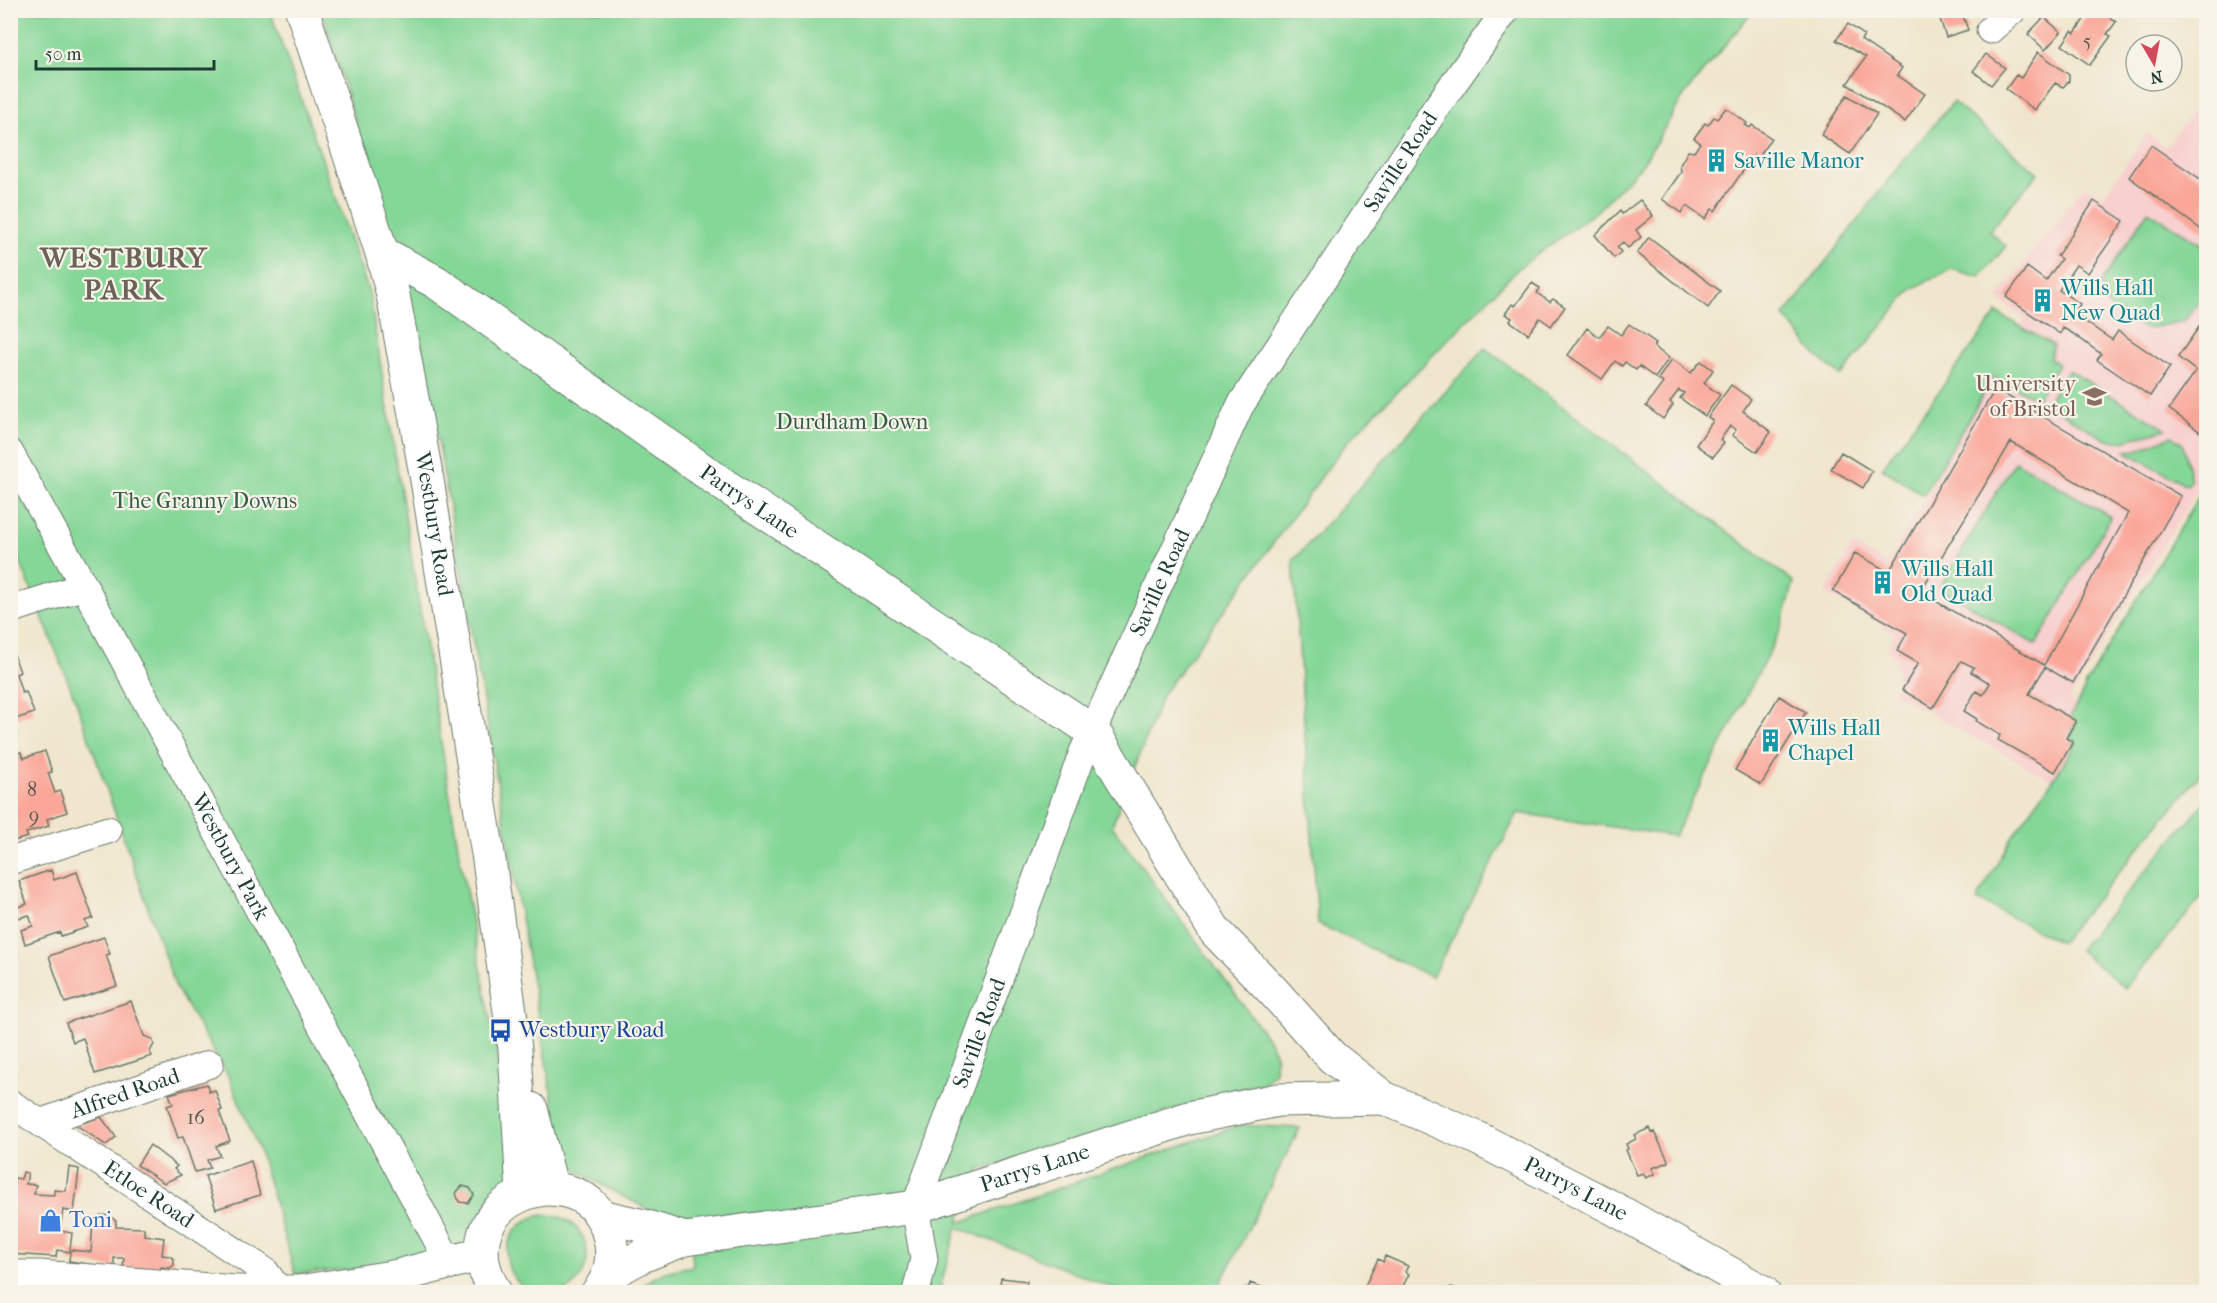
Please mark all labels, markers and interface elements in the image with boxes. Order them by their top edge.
house number: 5 [2083,30,2091,53]
scale bar [36,33,214,71]
north arrow [2124,33,2184,93]
text: 50 m [45,44,82,65]
text: N [2148,67,2164,88]
street label: Saville Road [1358,106,1444,217]
building icon: Saville Manor [1703,148,1729,174]
place label: Saville Manor [1734,148,1864,174]
district label: WESTBURY PARK [39,241,208,306]
place label: Wills Hall New Quad [2060,275,2162,326]
building icon: Wills Hall New Quad [2030,288,2056,314]
place label: University of Bristol [1975,371,2077,422]
school or university icon: University of Bristol [2081,384,2107,410]
park label: Durdham Down [776,409,928,435]
street label: Westbury Road [409,449,459,599]
street label: Parrys Lane [695,459,804,544]
park label: The Granny Downs [113,488,297,514]
street label: Saville Road [1124,524,1196,640]
place label: Wills Hall Old Quad [1900,556,1994,607]
building icon: Wills Hall Old Quad [1870,569,1896,595]
place label: Wills Hall Chapel [1787,715,1881,766]
building icon: Wills Hall Chapel [1757,728,1783,754]
house number: 8 [27,778,37,801]
street label: Westbury Park [185,788,275,925]
house number: 9 [29,805,39,828]
street label: Saville Road [947,974,1012,1092]
bus stop icon: Westbury Road [488,1017,514,1043]
place label: Westbury Road [518,1017,666,1043]
street label: Alfred Road [66,1062,184,1124]
house number: 16 [187,1106,205,1129]
street label: Parrys Lane [977,1138,1093,1198]
street label: Parrys Lane [1519,1151,1633,1227]
street label: Etloe Road [98,1155,200,1234]
shop icon: Toni [38,1207,64,1233]
place label: Toni [69,1207,113,1233]

